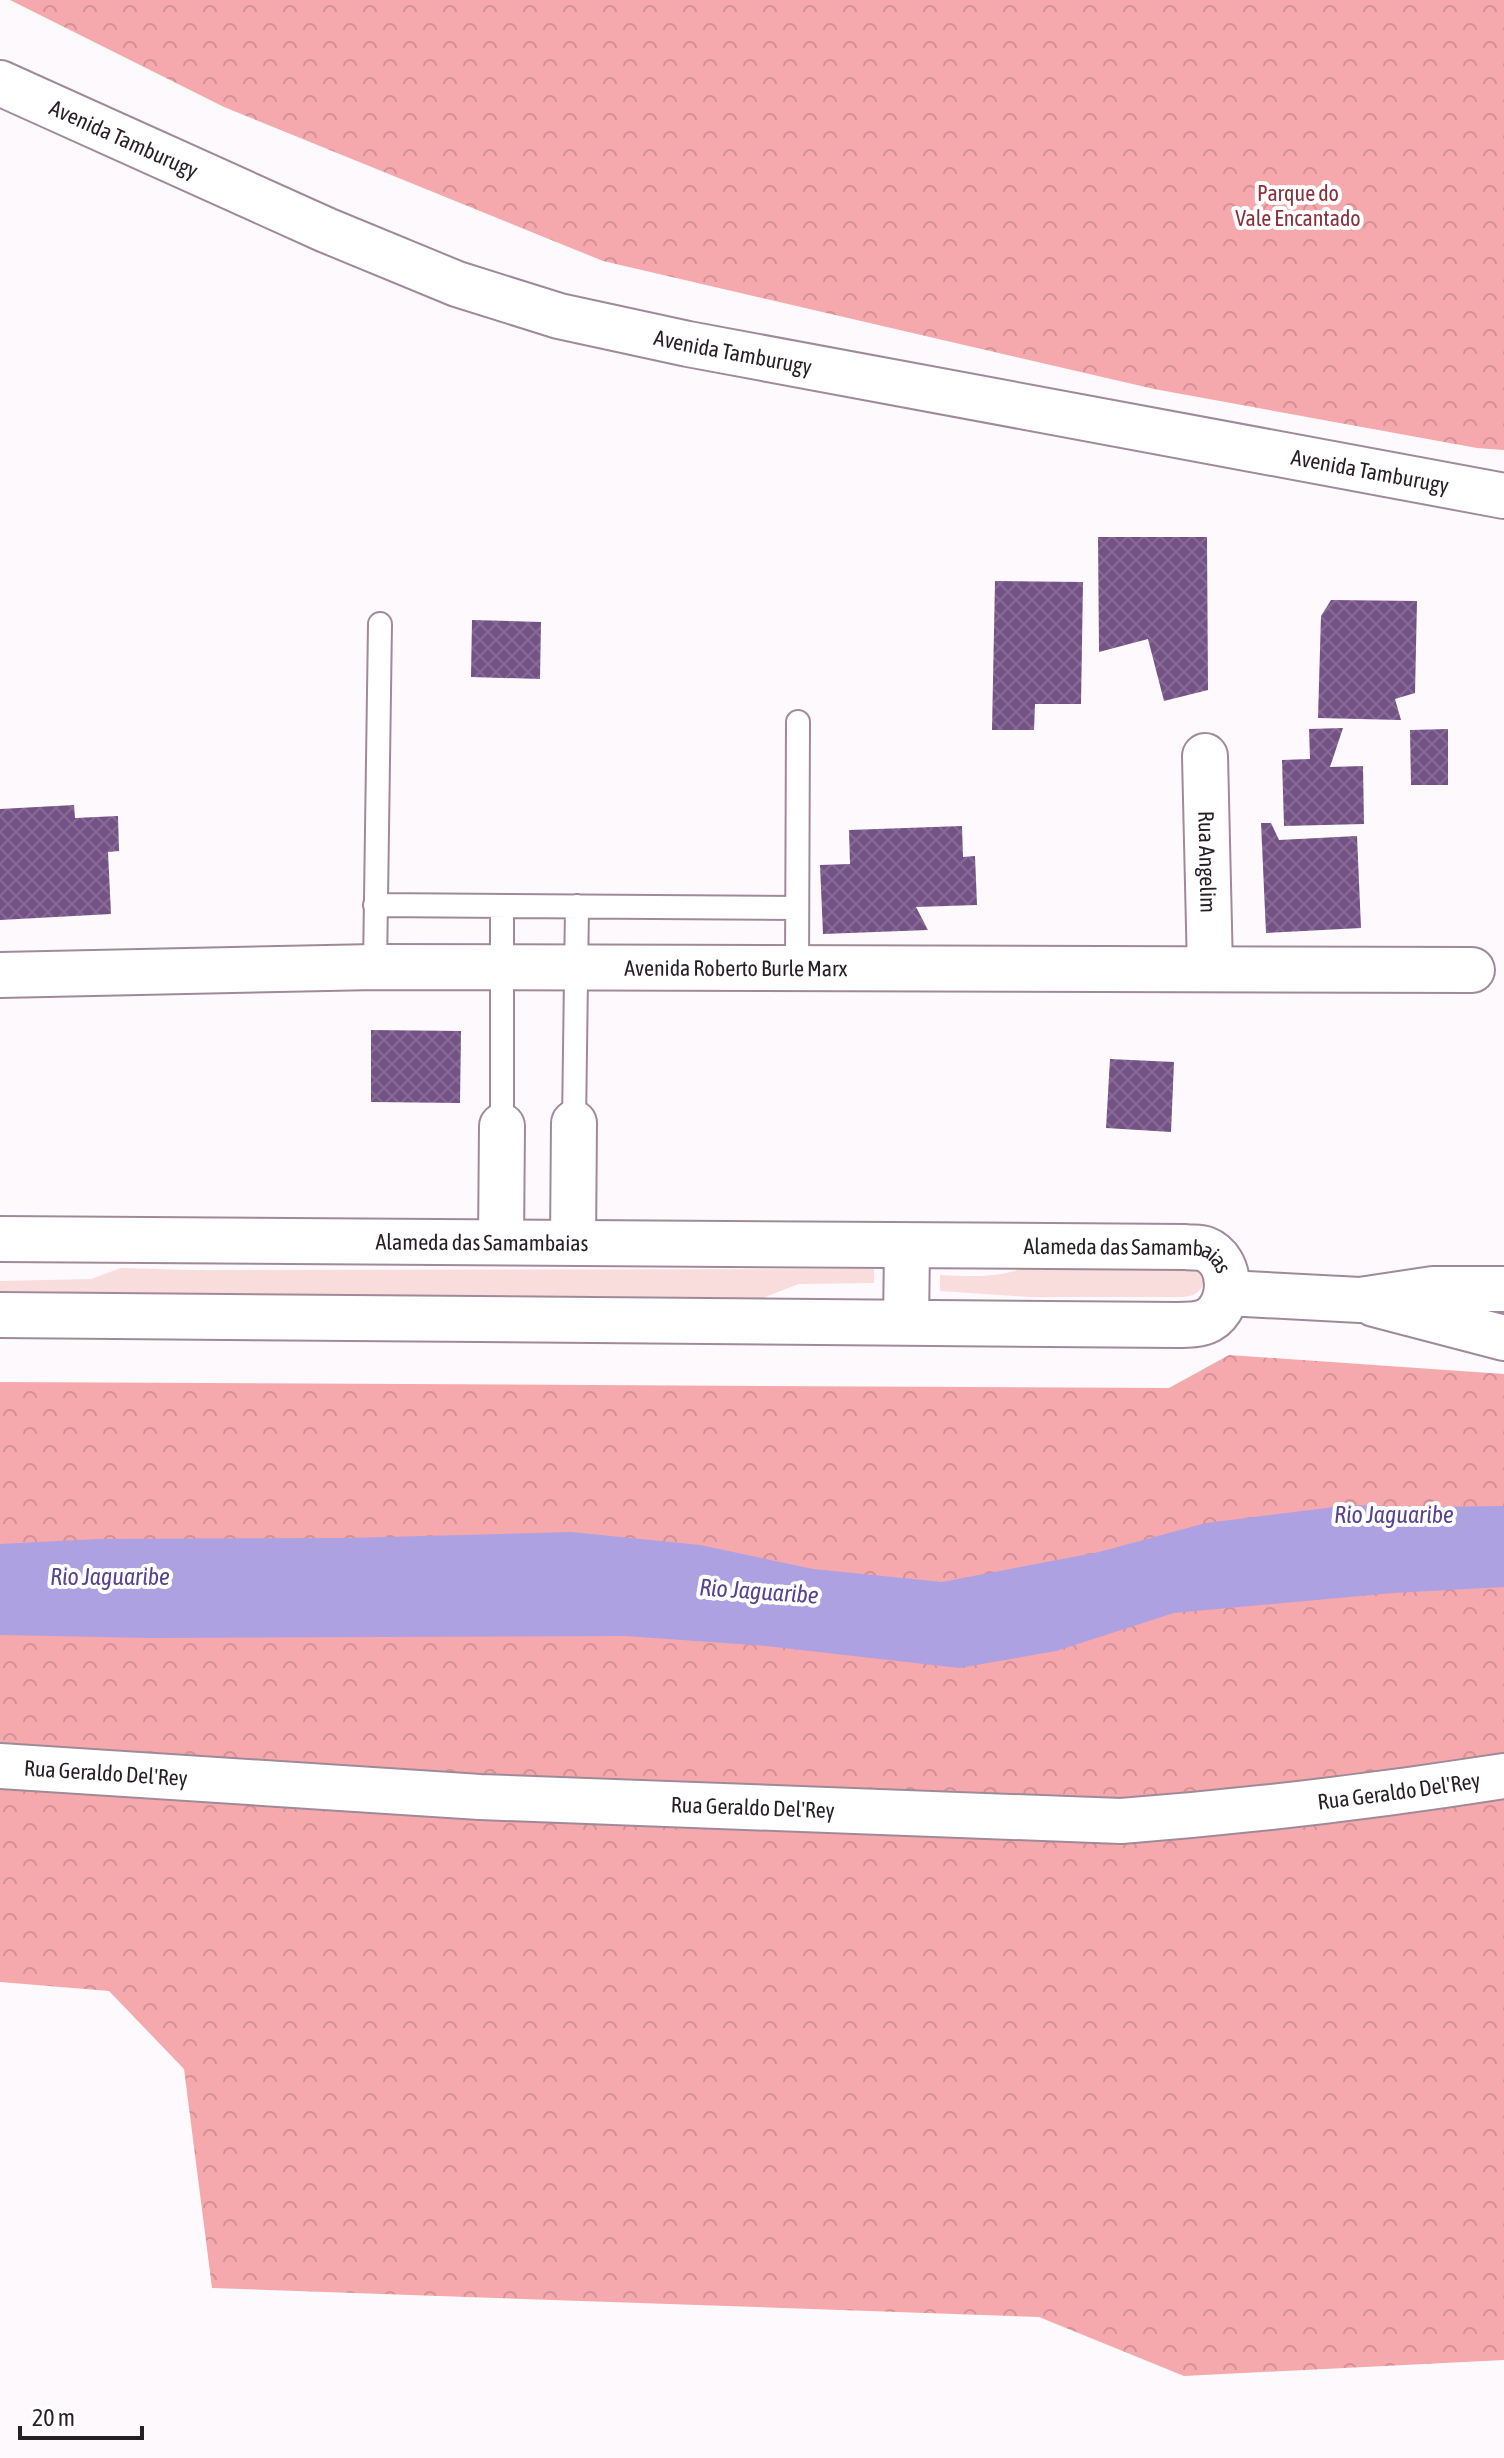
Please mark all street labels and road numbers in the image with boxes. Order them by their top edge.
street label: Avenida Tamburugy [46,94,202,184]
street label: Avenida Tamburugy [652,324,814,380]
street label: Avenida Tamburugy [1289,444,1451,498]
street label: Rua Angelim [1193,811,1222,913]
street label: Avenida Roberto Burle Marx [624,955,848,981]
street label: Alameda das Samambaias [375,1229,589,1256]
street label: Alameda das Samambaias [1023,1233,1237,1277]
street label: Rua Geraldo Del'Rey [23,1755,188,1791]
street label: Rua Geraldo Del'Rey [1316,1767,1482,1815]
street label: Rua Geraldo Del'Rey [670,1791,835,1823]

